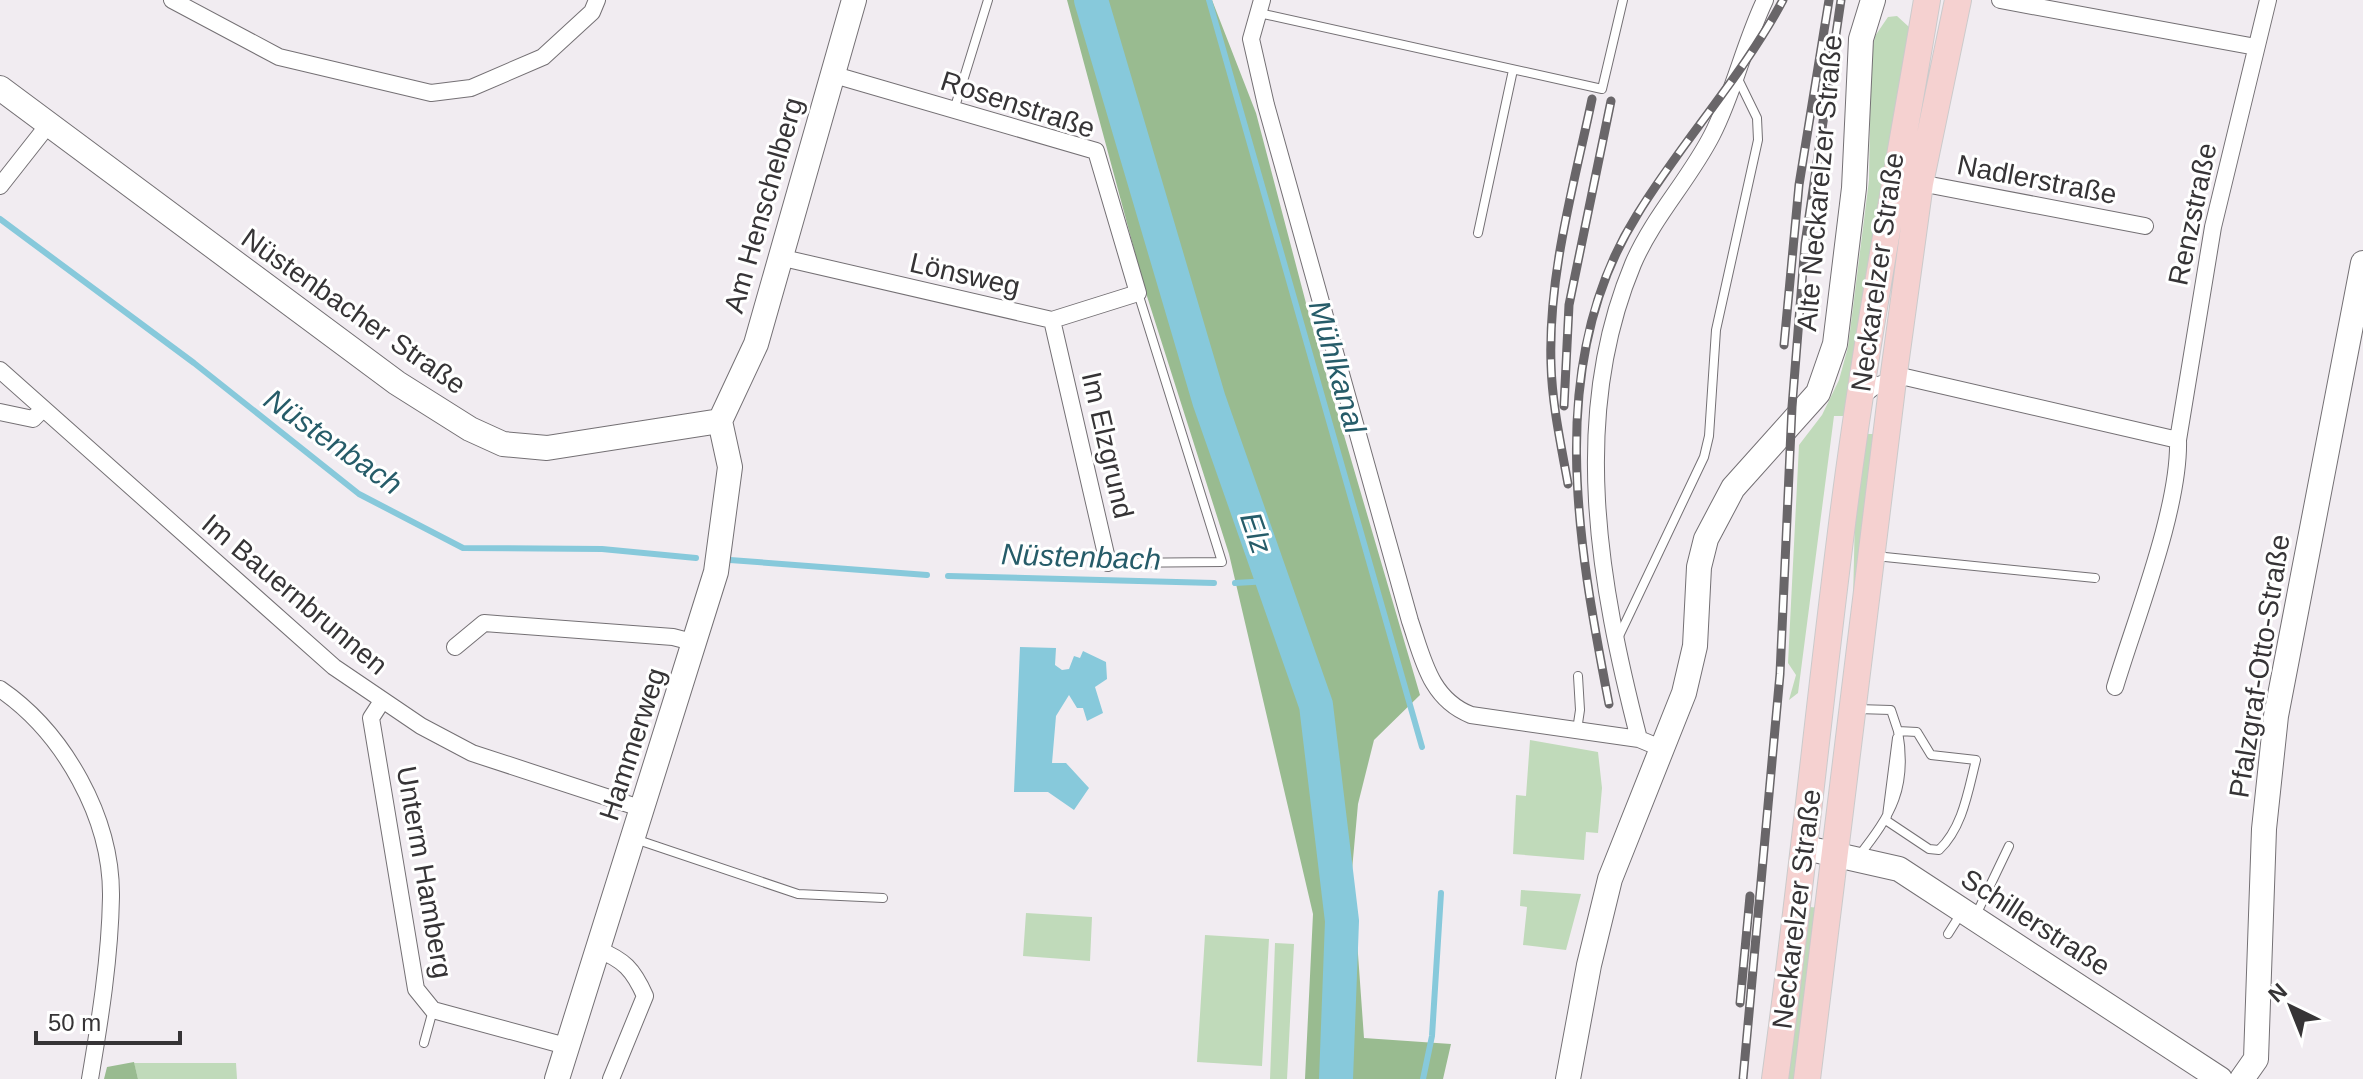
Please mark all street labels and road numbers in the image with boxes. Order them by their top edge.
street label: Alte Neckarelzer Straße [1791,34,1848,332]
street label: Rosenstraße [937,65,1099,144]
street label: Am Henschelberg [718,94,809,316]
street label: Renzstraße [2162,140,2223,288]
street label: Nadlerstraße [1955,149,2119,210]
street label: Neckarelzer Straße [1845,150,1910,394]
street label: Nüstenbacher Straße [236,222,472,400]
street label: Lönsweg [907,247,1023,302]
street label: Im Elzgrund [1076,369,1139,521]
street label: Im Bauernbrunnen [196,508,393,681]
street label: Pfalzgraf-Otto-Straße [2223,532,2296,800]
street label: Hammerweg [593,664,672,824]
street label: Unterm Hamberg [391,764,458,981]
street label: Neckarelzer Straße [1766,787,1827,1031]
street label: Schillerstraße [1956,863,2116,982]

